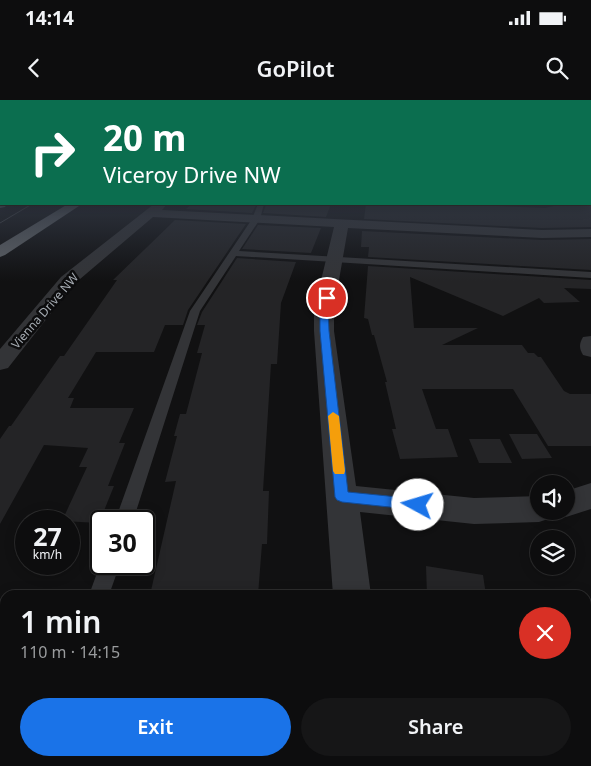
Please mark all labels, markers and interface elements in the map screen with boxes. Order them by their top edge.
text: 14:14 [25,5,74,31]
text: GoPilot [256,53,335,83]
icon: back [20,54,48,82]
icon: search [543,54,571,82]
text: 20 m [103,114,186,161]
icon: right [20,120,85,185]
text: Viceroy Drive NW [103,159,281,189]
street label: Vienna Drive NW [7,269,82,352]
pin [306,277,348,319]
icon: arrive [313,284,341,312]
map controls [530,475,575,575]
button: sound [530,475,575,520]
position arrow [391,478,443,530]
speed limit sign: 30 [90,510,155,575]
text: 27 [33,519,62,553]
button: layers [530,530,575,575]
text: km/h [33,546,62,563]
text: 1 min [20,601,101,642]
button: close [519,607,571,659]
text: 110 m · 14:15 [20,641,120,663]
button: Exit [20,698,291,756]
button: Share [301,698,571,756]

